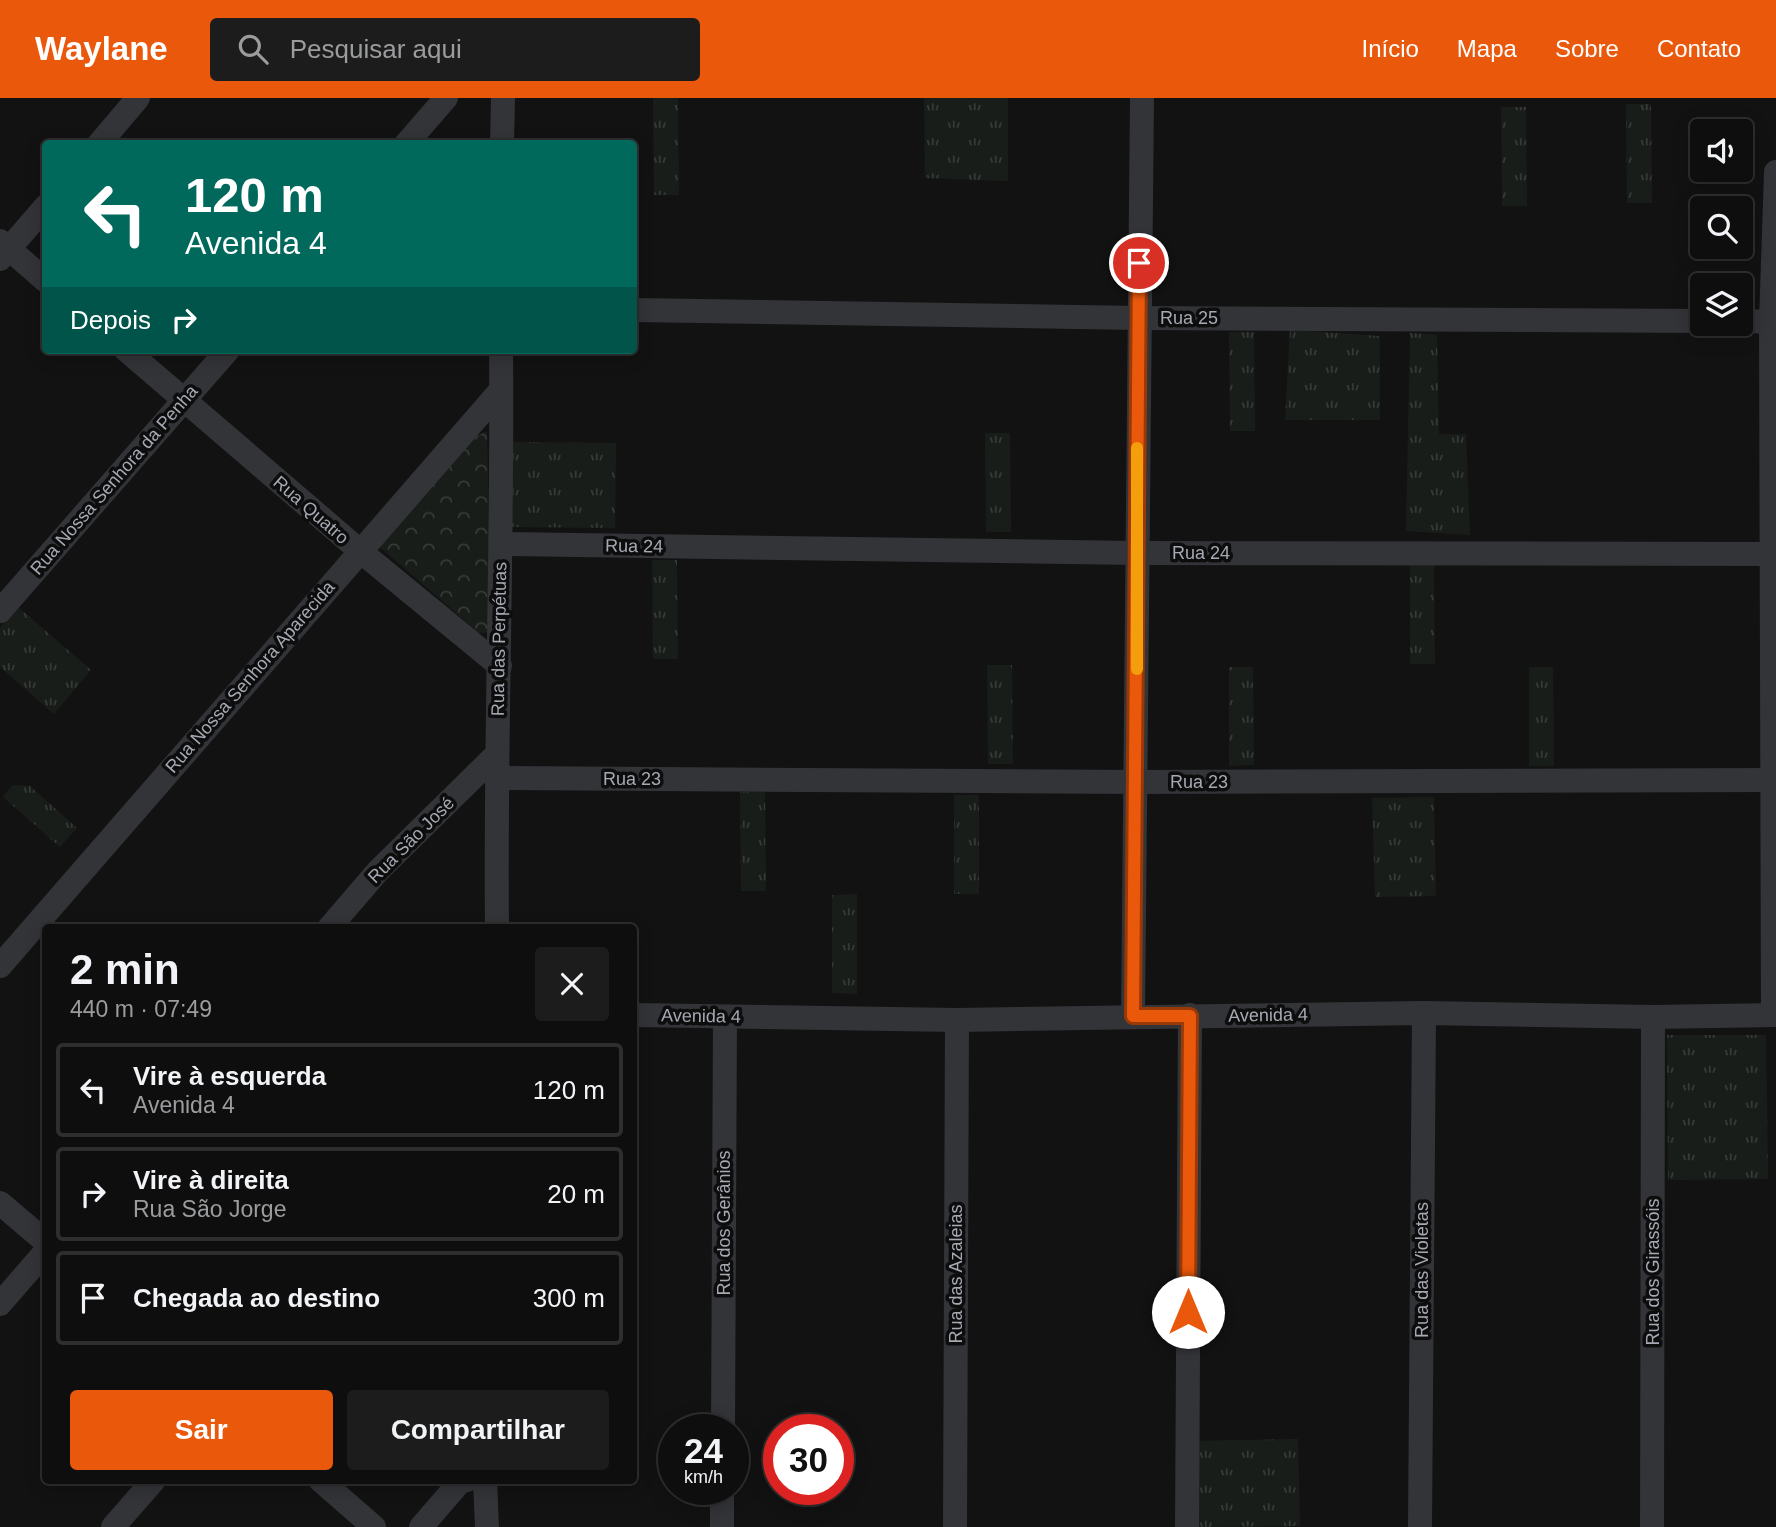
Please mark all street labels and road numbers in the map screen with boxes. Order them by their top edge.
street label: Rua 25 [1160,308,1218,328]
street label: Rua Nossa Senhora da Penha [26,381,202,579]
street label: Rua Quatro [269,472,353,548]
street label: Rua 24 [605,535,663,557]
street label: Rua 24 [1172,543,1230,563]
street label: Rua das Perpétuas [488,562,510,716]
street label: Rua Nossa Senhora Aparecida [161,576,339,777]
street label: Rua 23 [603,769,661,789]
street label: Rua 23 [1170,772,1228,792]
street label: Rua São José [364,793,458,887]
street label: Avenida 4 [1228,1004,1308,1026]
street label: Avenida 4 [661,1005,741,1027]
street label: Rua dos Gerânios [714,1150,734,1296]
street label: Rua dos Girassóis [1643,1198,1663,1346]
street label: Rua das Violetas [1412,1202,1432,1338]
street label: Rua das Azaleias [946,1204,966,1344]

